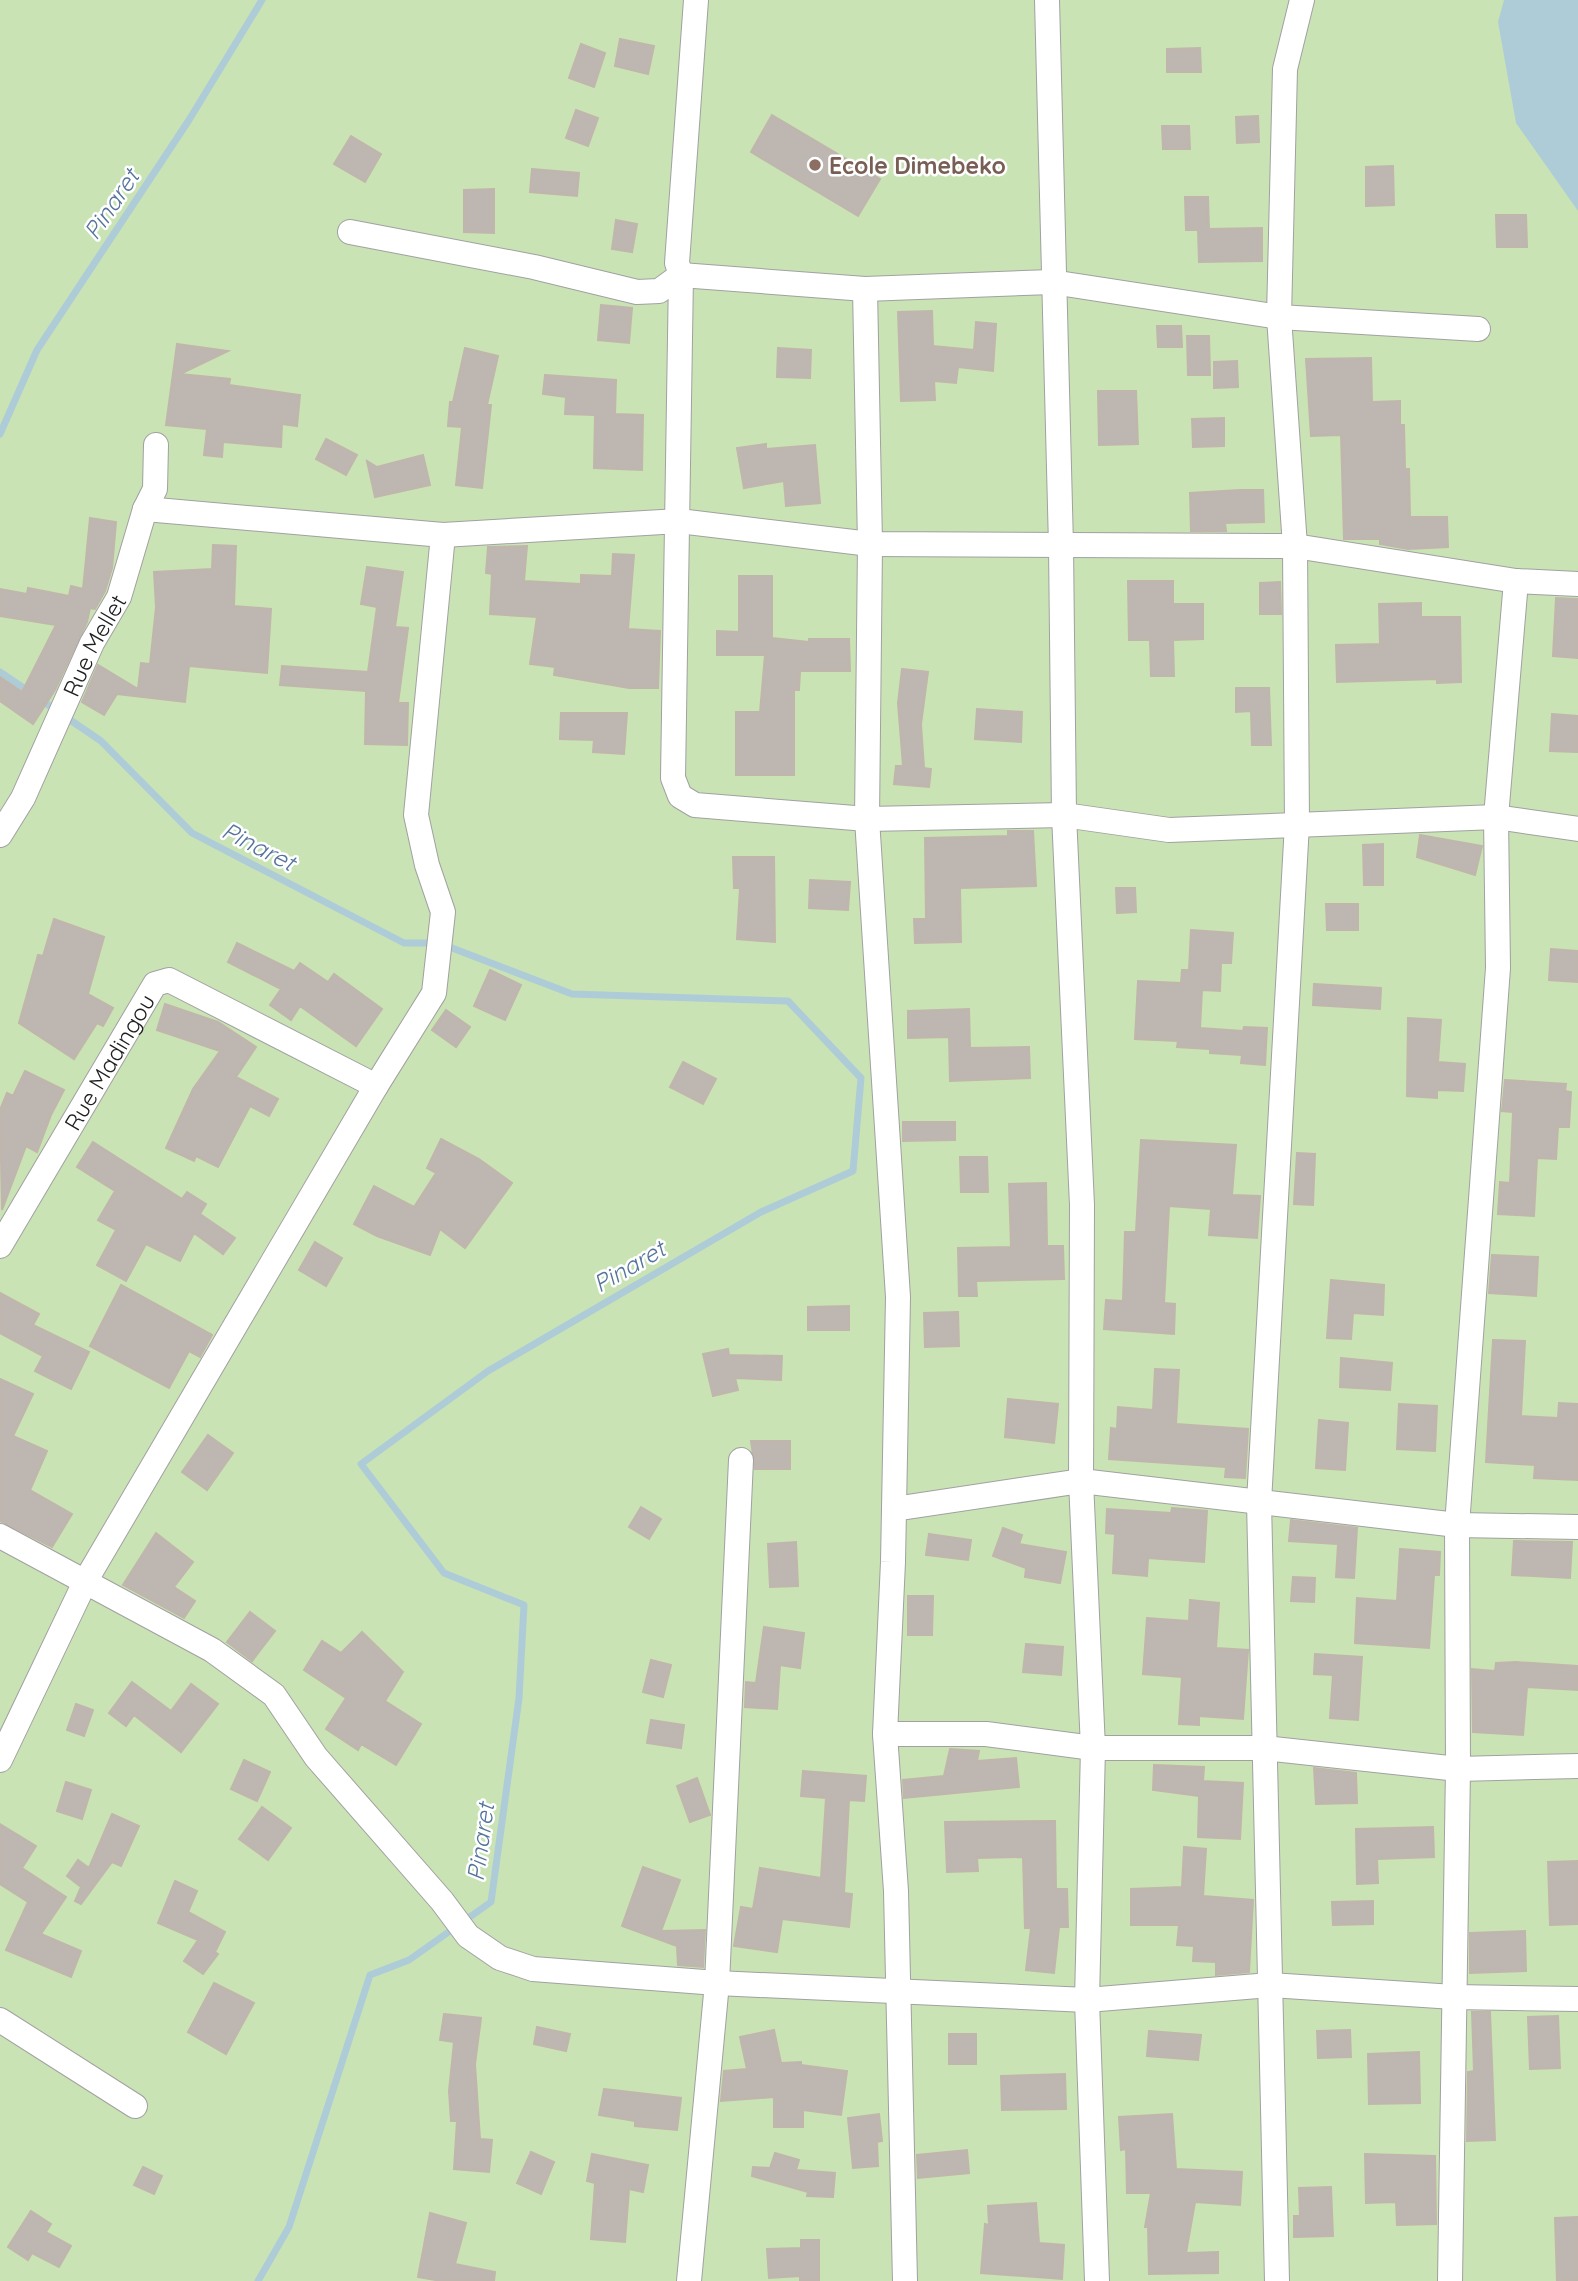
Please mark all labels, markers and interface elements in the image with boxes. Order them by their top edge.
place label: Ecole Dimebeko [829,151,1006,180]
marker: Ecole Dimebeko [807,157,823,173]
water label: Pinaret [77,161,147,245]
street label: Rue Mellet [56,589,132,701]
water label: Pinaret [217,815,303,878]
street label: Rue Madingou [57,988,161,1135]
water label: Pinaret [588,1232,673,1299]
water label: Pinaret [460,1798,501,1883]

